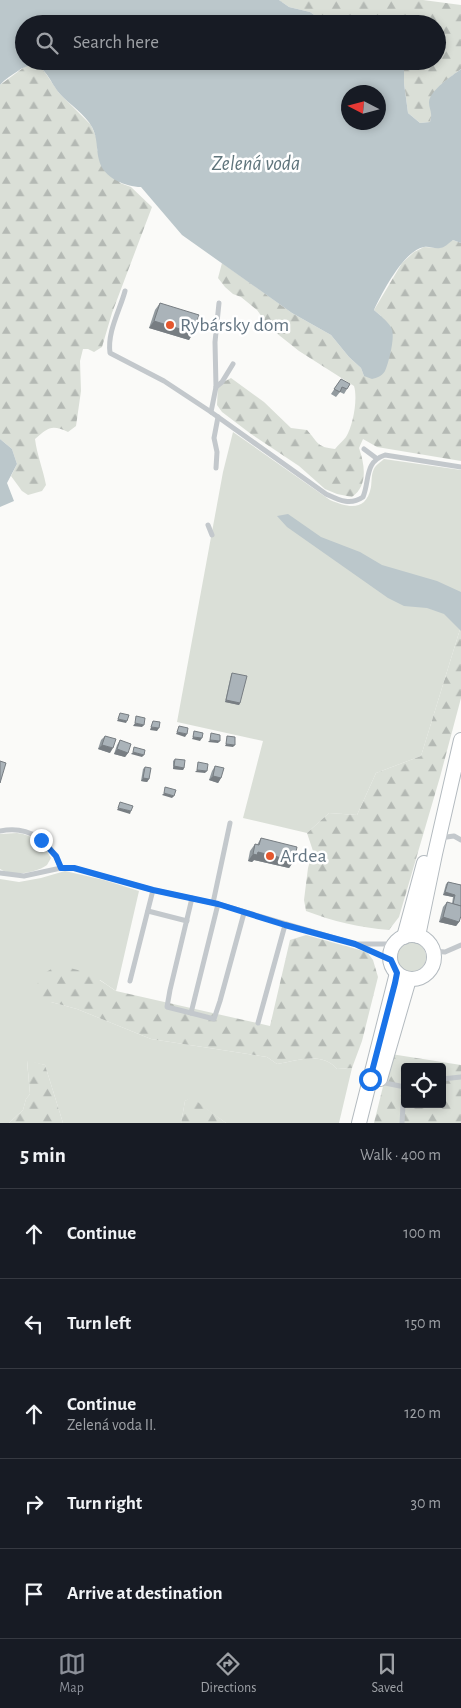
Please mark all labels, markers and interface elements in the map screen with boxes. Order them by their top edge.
search box [15,15,446,70]
icon: search [33,29,61,57]
text: Search here [73,33,159,52]
north arrow [341,85,386,130]
water label: Zelená voda [212,153,300,174]
place label: Rybársky dom [180,315,289,335]
marker: Rybársky dom [164,319,176,331]
route end [30,829,53,852]
place label: Ardea [280,846,327,866]
marker: Ardea [264,850,276,862]
map controls [401,1063,446,1108]
button: locate [401,1063,446,1108]
route start [359,1068,382,1091]
text: 5 min [20,1145,66,1166]
text: Walk · 400 m [360,1147,441,1163]
icon: ahead [20,1220,48,1248]
text: Continue [67,1224,136,1243]
text: 100 m [403,1225,441,1241]
icon: left [20,1310,48,1338]
text: Turn left [67,1314,131,1333]
text: 150 m [405,1315,441,1331]
text: Continue [67,1395,136,1414]
icon: ahead [20,1400,48,1428]
text: 120 m [404,1405,441,1421]
text: Zelená voda II. [67,1417,157,1433]
icon: right [20,1490,48,1518]
text: Turn right [67,1494,142,1513]
text: 30 m [411,1495,441,1511]
icon: arrive [20,1580,48,1608]
text: Arrive at destination [67,1584,223,1603]
tab: Map [58,1650,86,1697]
tab: Directions [201,1650,256,1697]
tab: Saved [371,1650,403,1697]

